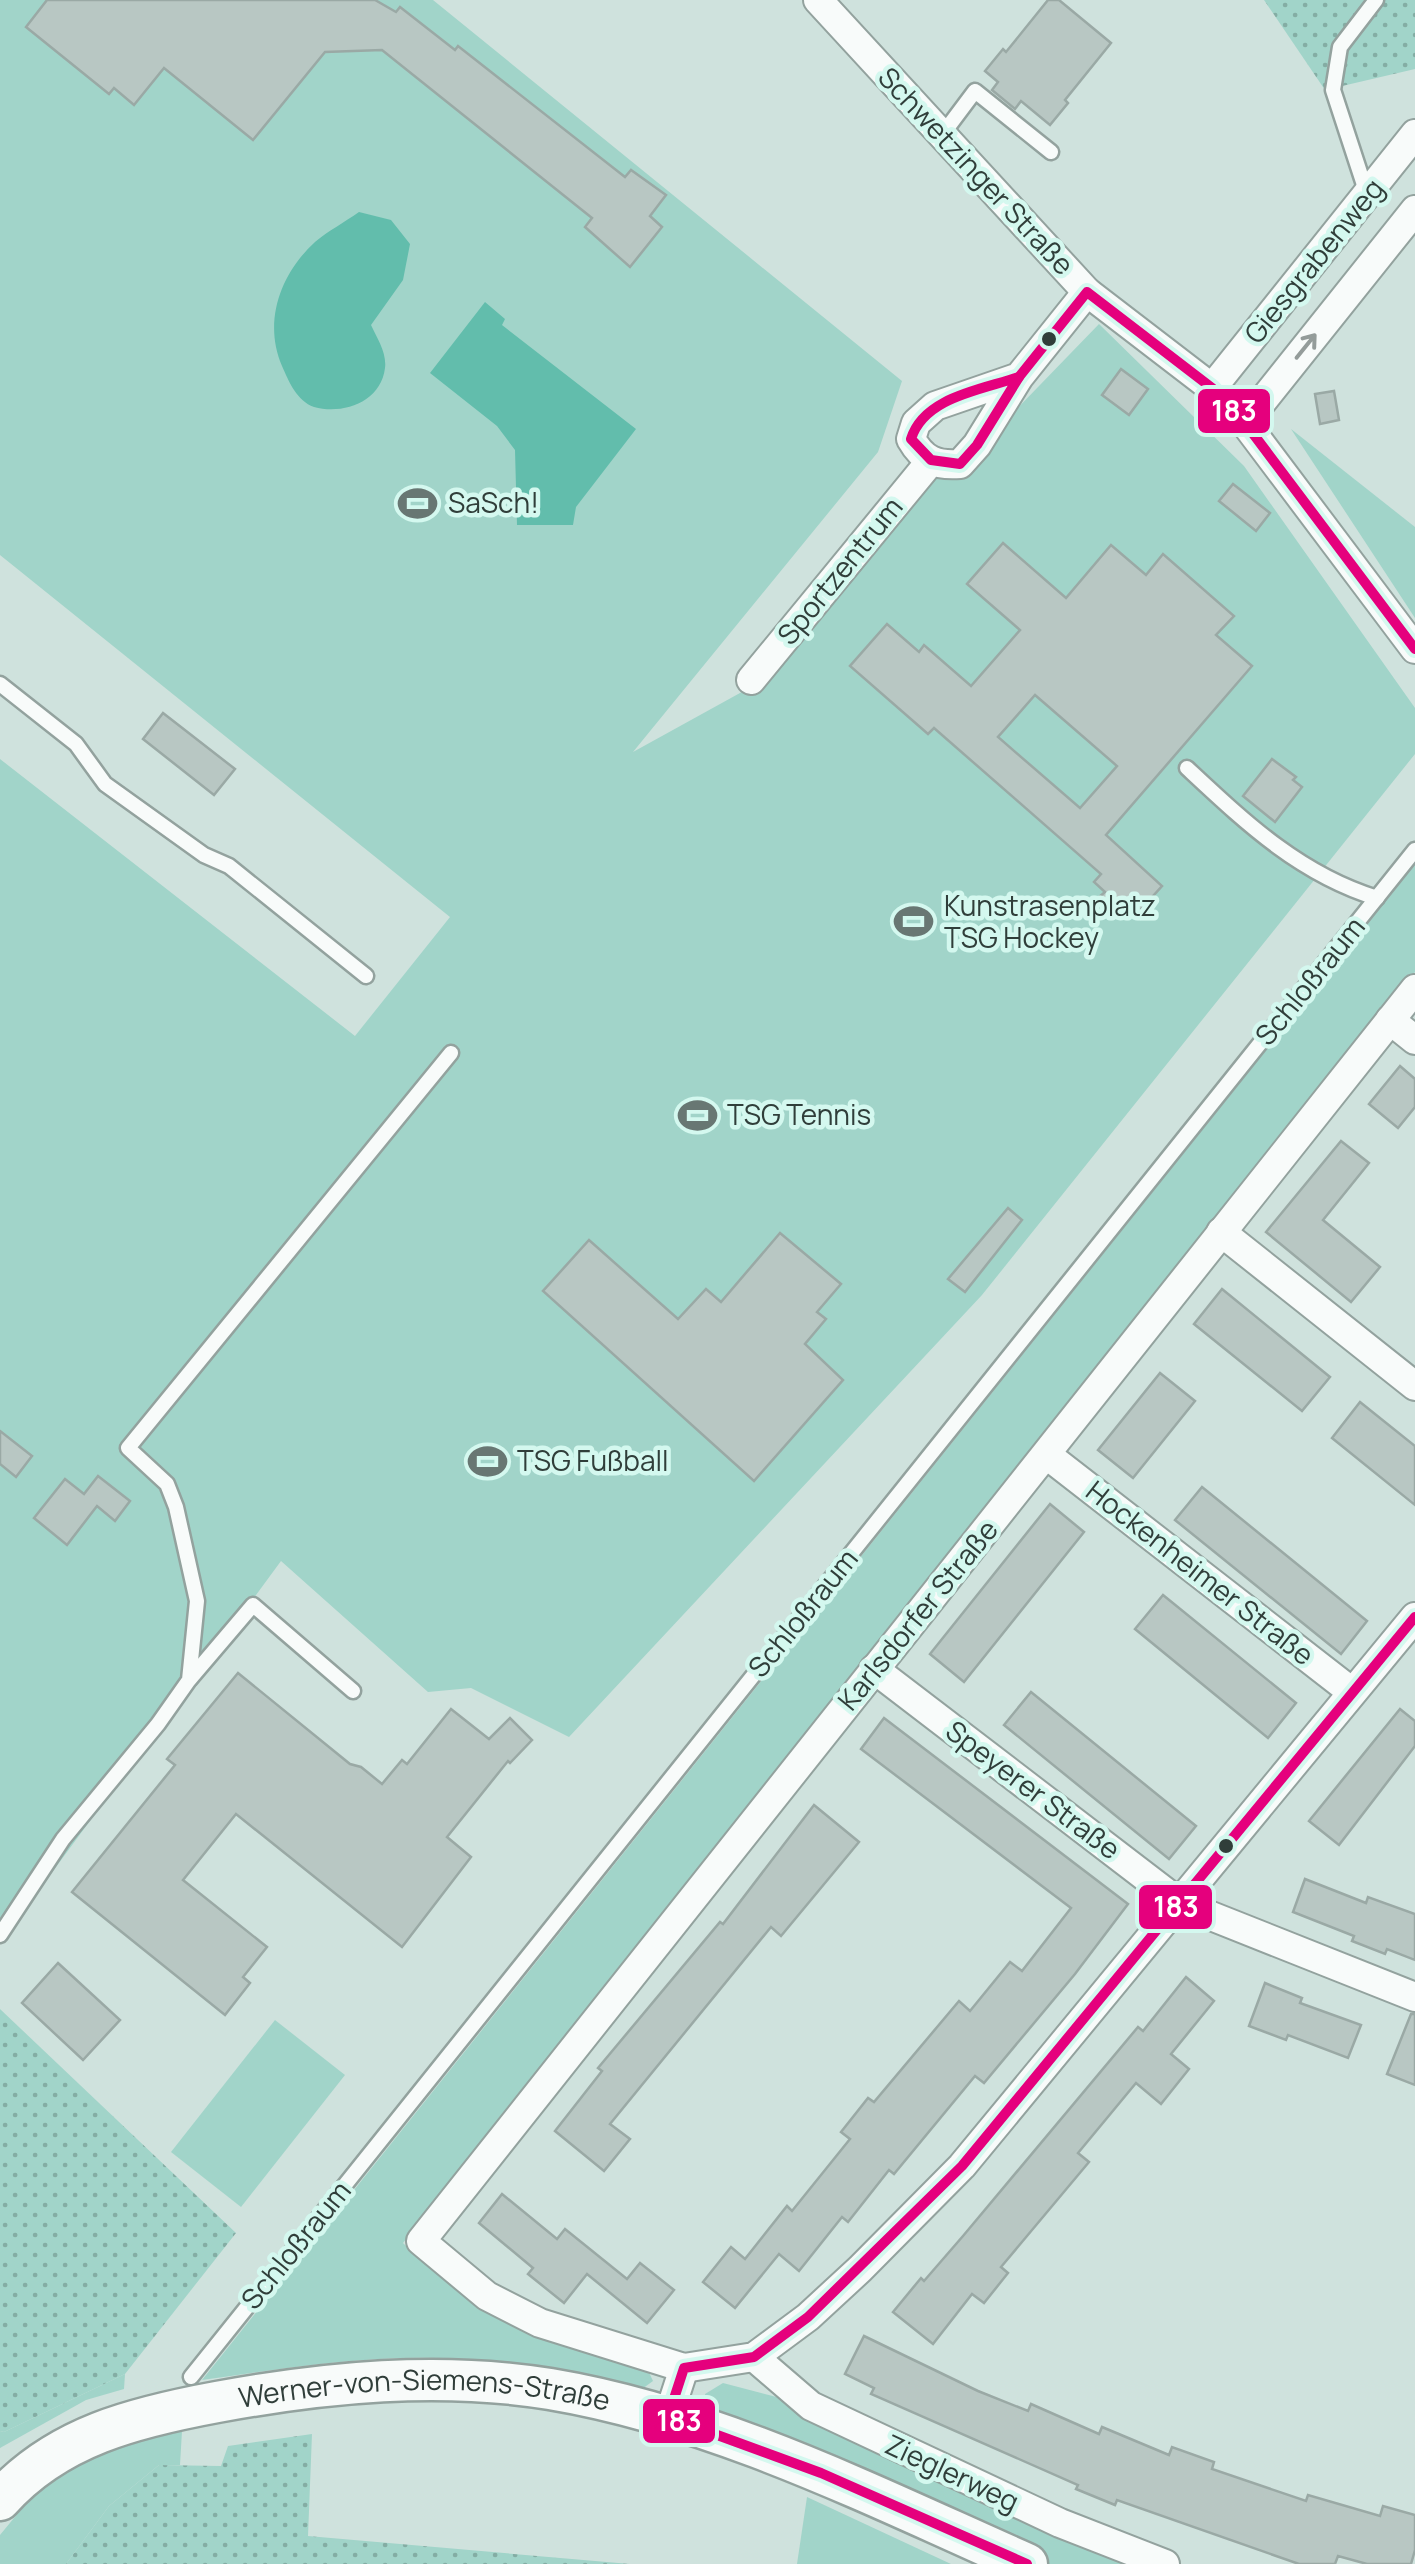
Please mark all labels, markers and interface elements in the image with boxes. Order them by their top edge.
street label: Schwetzinger Straße [870,58,1083,282]
street label: Giesgrabenweg [1235,170,1392,351]
unlabelled marker [1039,329,1059,349]
one-way arrow [1295,334,1317,360]
line badge: 183 [1196,387,1272,435]
text: 183 [1211,391,1257,429]
sports icon: SaSch! [397,482,439,524]
place label: SaSch! [448,483,539,521]
street label: Sportzentrum [768,489,911,652]
place label: Kunstrasenplatz TSG Hockey [944,886,1156,956]
sports icon: Kunstrasenplatz TSG Hockey [893,901,935,943]
street label: Schloßraum [1246,908,1373,1052]
sports icon: TSG Tennis [676,1094,718,1136]
place label: TSG Tennis [727,1095,871,1133]
sports icon: TSG Fußball [466,1440,508,1482]
place label: TSG Fußball [517,1441,669,1479]
street label: Hockenheimer Straße [1079,1471,1322,1673]
street label: Karlsdorfer Straße [829,1511,1006,1718]
street label: Schloßraum [739,1540,866,1684]
street label: Speyerer Straße [939,1711,1129,1867]
unlabelled marker [1216,1836,1236,1856]
line badge: 183 [1137,1883,1214,1931]
text: 183 [1153,1887,1199,1925]
street label: Schloßraum [232,2172,359,2316]
street label: Werner-von-Siemens-Straße [236,2360,614,2419]
line badge: 183 [641,2397,717,2445]
text: 183 [656,2401,702,2439]
street label: Zieglerweg [879,2425,1026,2520]

